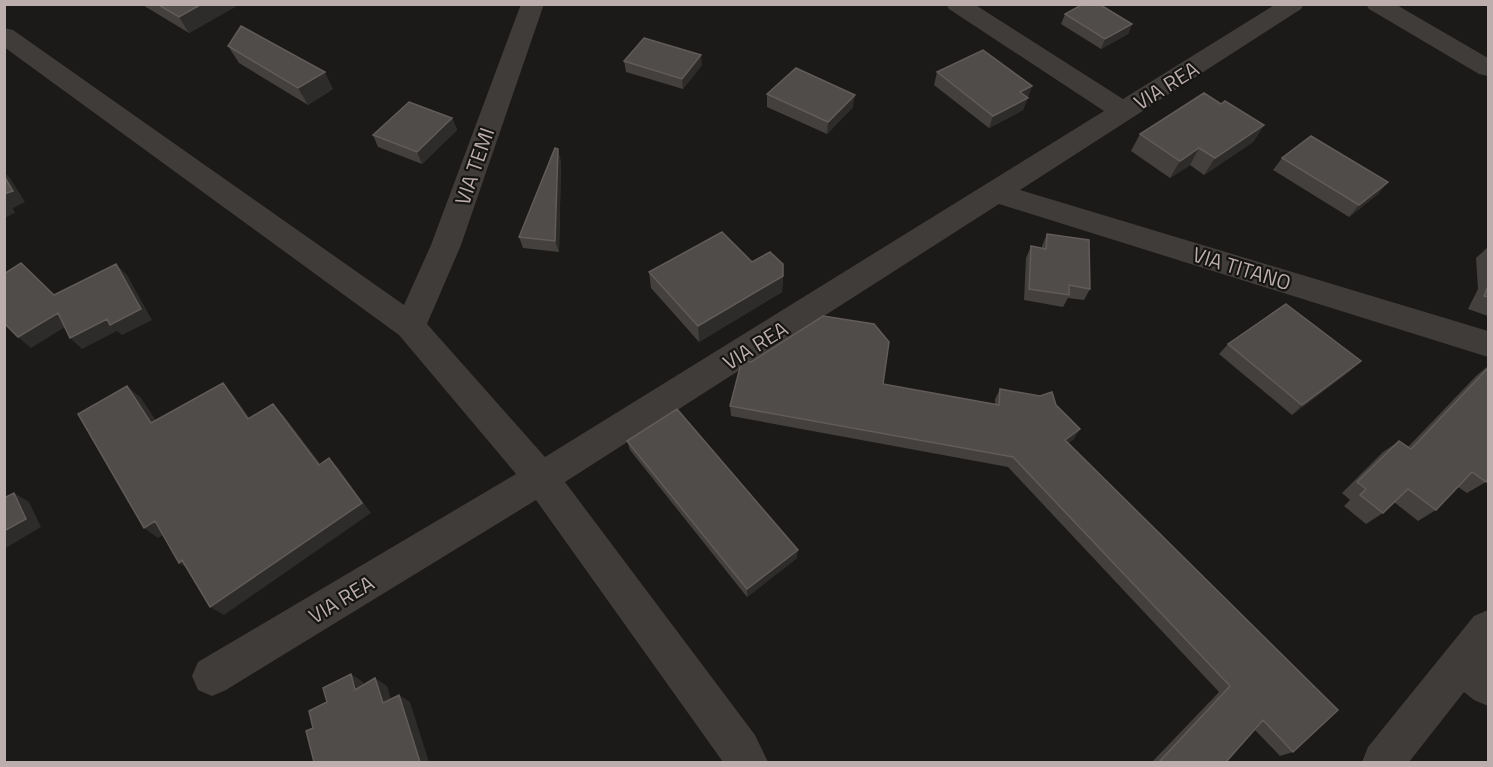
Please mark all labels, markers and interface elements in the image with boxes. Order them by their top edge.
street label: VIA REA [1127,52,1205,118]
street label: VIA TEMI [446,123,502,209]
street label: VIA TITANO [1189,238,1295,298]
street label: VIA REA [716,312,794,378]
street label: VIA REA [302,567,380,631]

